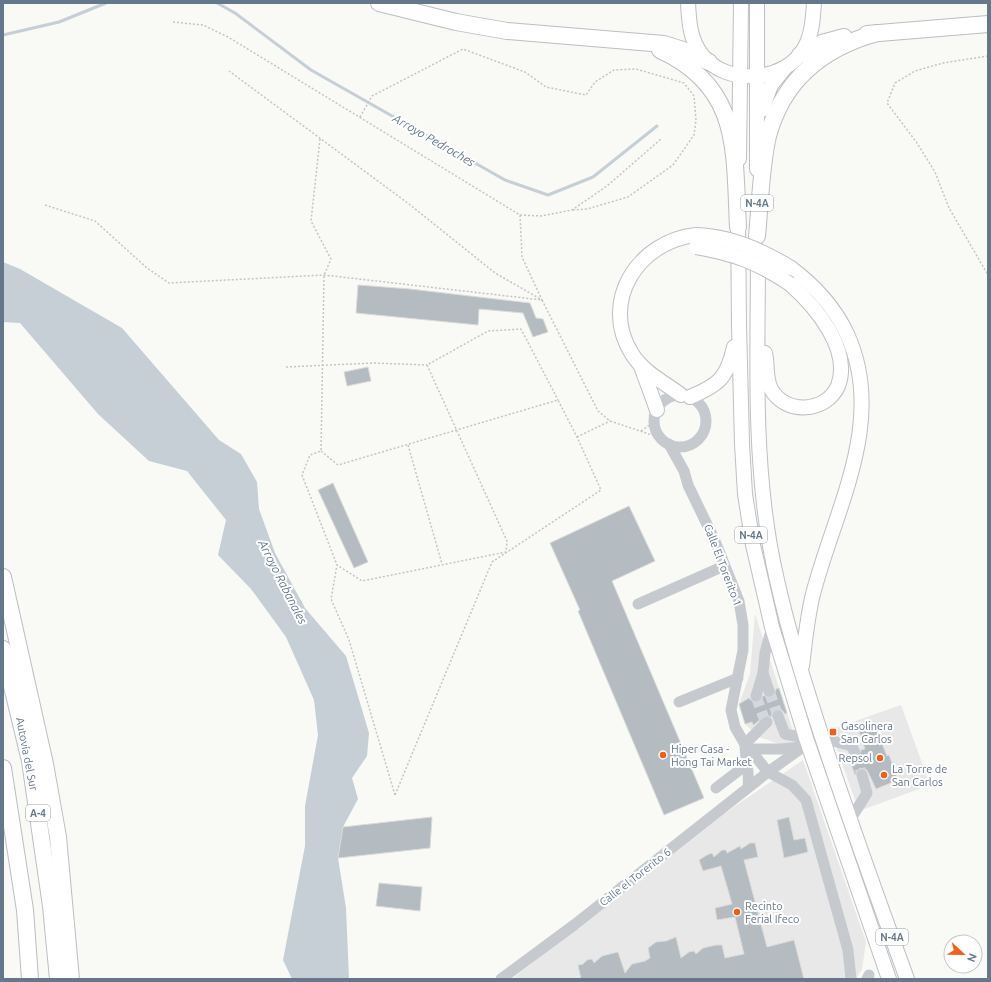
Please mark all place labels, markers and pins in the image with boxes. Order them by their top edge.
place label: Gasolinera San Carlos [841,720,893,745]
marker: Gasolinera San Carlos [828,727,838,737]
place label: Hiper Casa - Hong Tai Market [671,743,753,768]
marker: Hiper Casa - Hong Tai Market [658,750,668,760]
place label: Repsol [839,752,872,764]
marker: Repsol [875,753,885,763]
place label: La Torre de San Carlos [892,763,947,788]
marker: La Torre de San Carlos [879,770,889,780]
place label: Recinto Ferial Ifeco [745,900,799,925]
marker: Recinto Ferial Ifeco [732,907,742,917]

